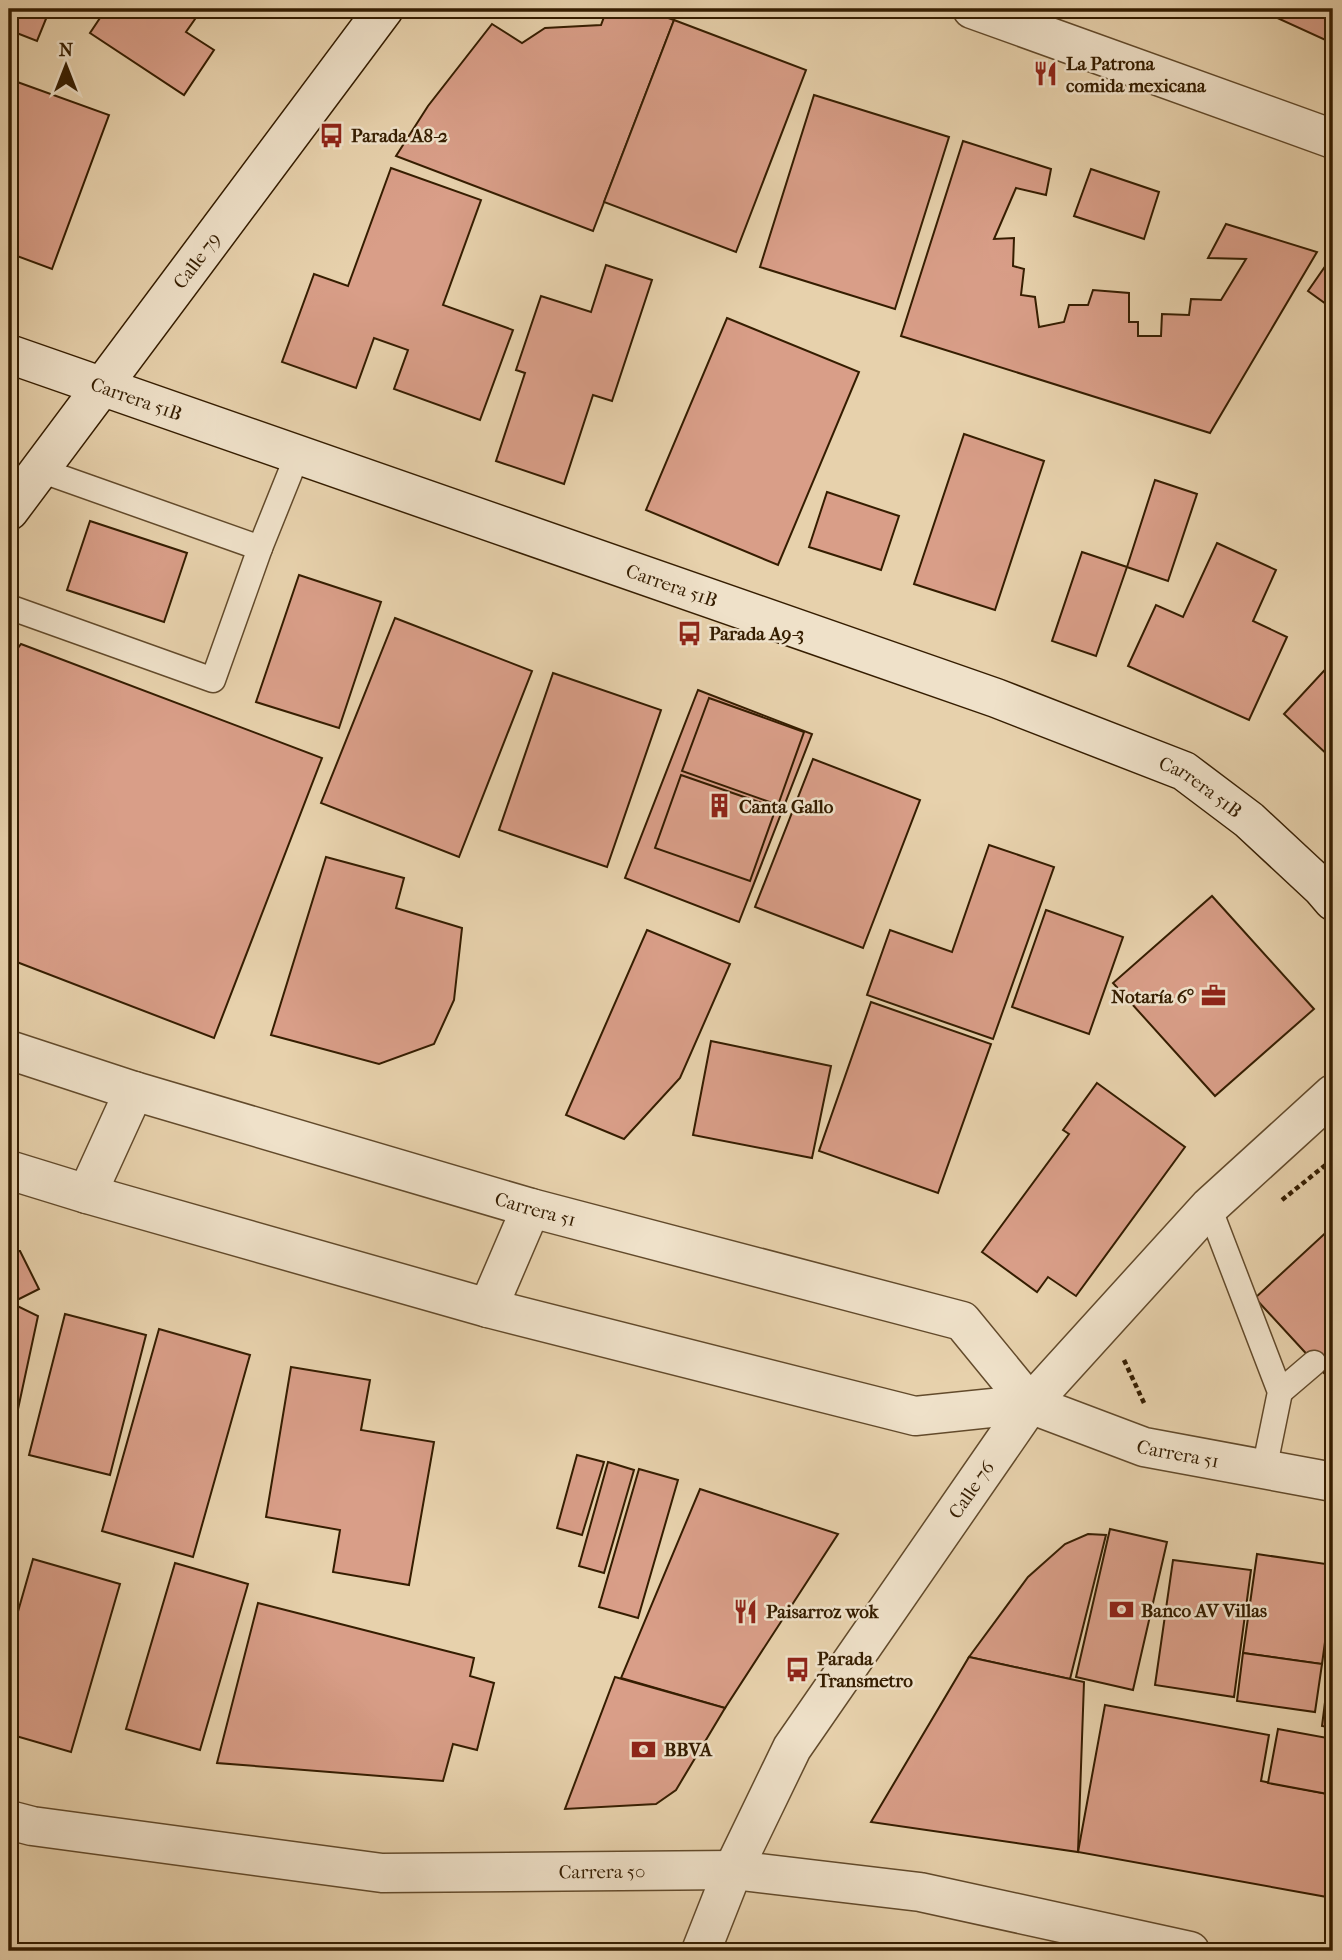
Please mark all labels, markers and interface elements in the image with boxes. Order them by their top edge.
north arrow [32,32,102,102]
text: N [59,39,74,61]
place label: La Patrona comida mexicana [1066,53,1207,97]
restaurant icon: La Patrona comida mexicana [1032,60,1060,88]
bus stop icon: Parada A8-2 [317,121,345,149]
place label: Parada A8-2 [351,125,448,147]
street label: Calle 79 [169,228,225,293]
street label: Carrera 51B [87,373,185,425]
street label: Carrera 51B [623,560,720,612]
bus stop icon: Parada A9-3 [675,619,703,647]
place label: Parada A9-3 [709,623,804,645]
street label: Carrera 51B [1156,752,1246,823]
building icon: Canta Gallo [705,792,733,820]
place label: Canta Gallo [739,796,834,818]
office icon: Notaría 6° [1200,982,1228,1010]
place label: Notaría 6° [1111,986,1194,1008]
street label: Carrera 51 [492,1188,578,1231]
street label: Carrera 51 [1133,1435,1221,1473]
street label: Calle 76 [944,1456,1000,1523]
bank icon: Banco AV Villas [1107,1596,1135,1624]
restaurant icon: Paisarroz wok [732,1597,760,1625]
place label: Banco AV Villas [1141,1600,1267,1622]
place label: Paisarroz wok [766,1601,880,1623]
place label: Parada Transmetro [816,1648,913,1692]
bus stop icon: Parada Transmetro [783,1655,811,1683]
bank icon: BBVA [630,1735,658,1763]
place label: BBVA [664,1739,713,1761]
street label: Carrera 50 [559,1861,646,1883]

